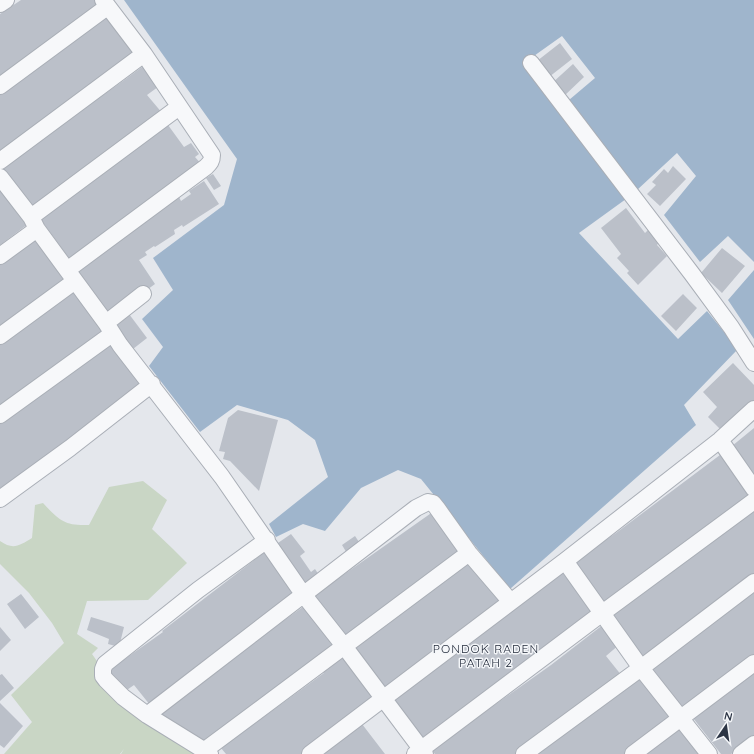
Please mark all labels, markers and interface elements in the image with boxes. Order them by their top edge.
district label: PONDOK RADEN PATAH 2 [433,641,539,670]
north arrow [706,706,746,746]
text: N [723,709,734,724]

